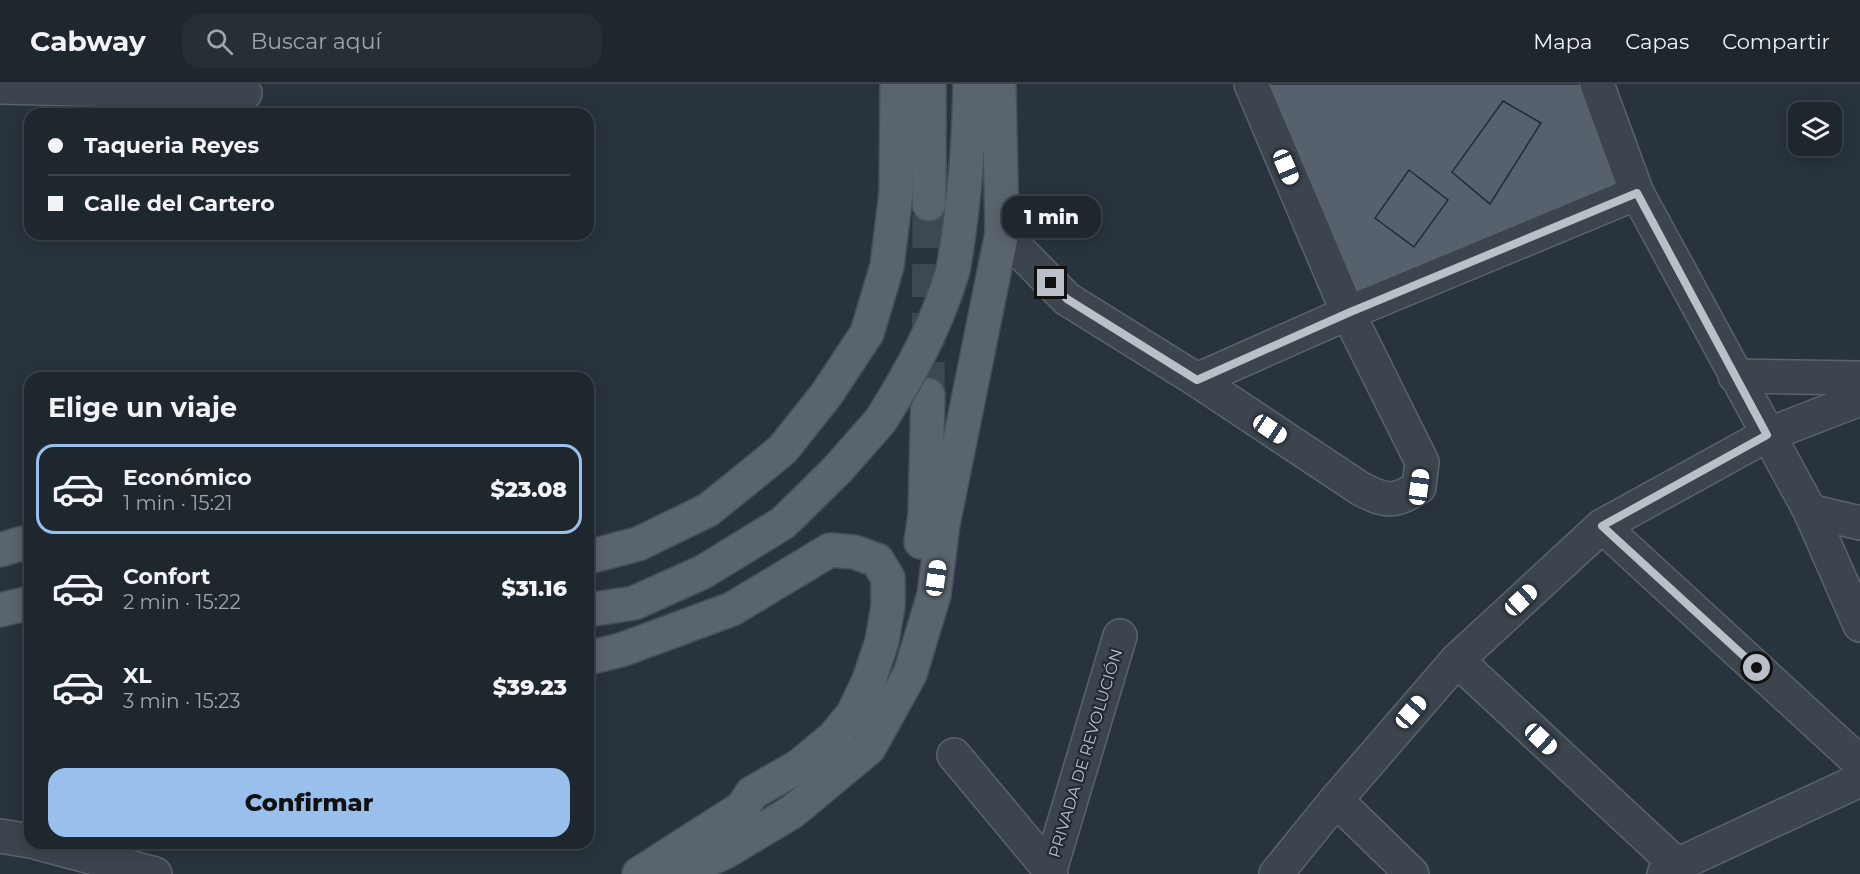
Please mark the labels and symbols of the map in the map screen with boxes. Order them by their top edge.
car [1271,147,1301,187]
callout: 1 min [1002,196,1100,238]
route end [1037,269,1064,296]
car [1250,411,1290,447]
car [1408,468,1430,506]
car [925,559,947,597]
car [1502,581,1540,619]
street label: PRIVADA DE REVOLUCIÓN [1045,646,1126,860]
route start [1743,654,1770,681]
car [1392,693,1430,731]
car [1522,720,1560,758]

